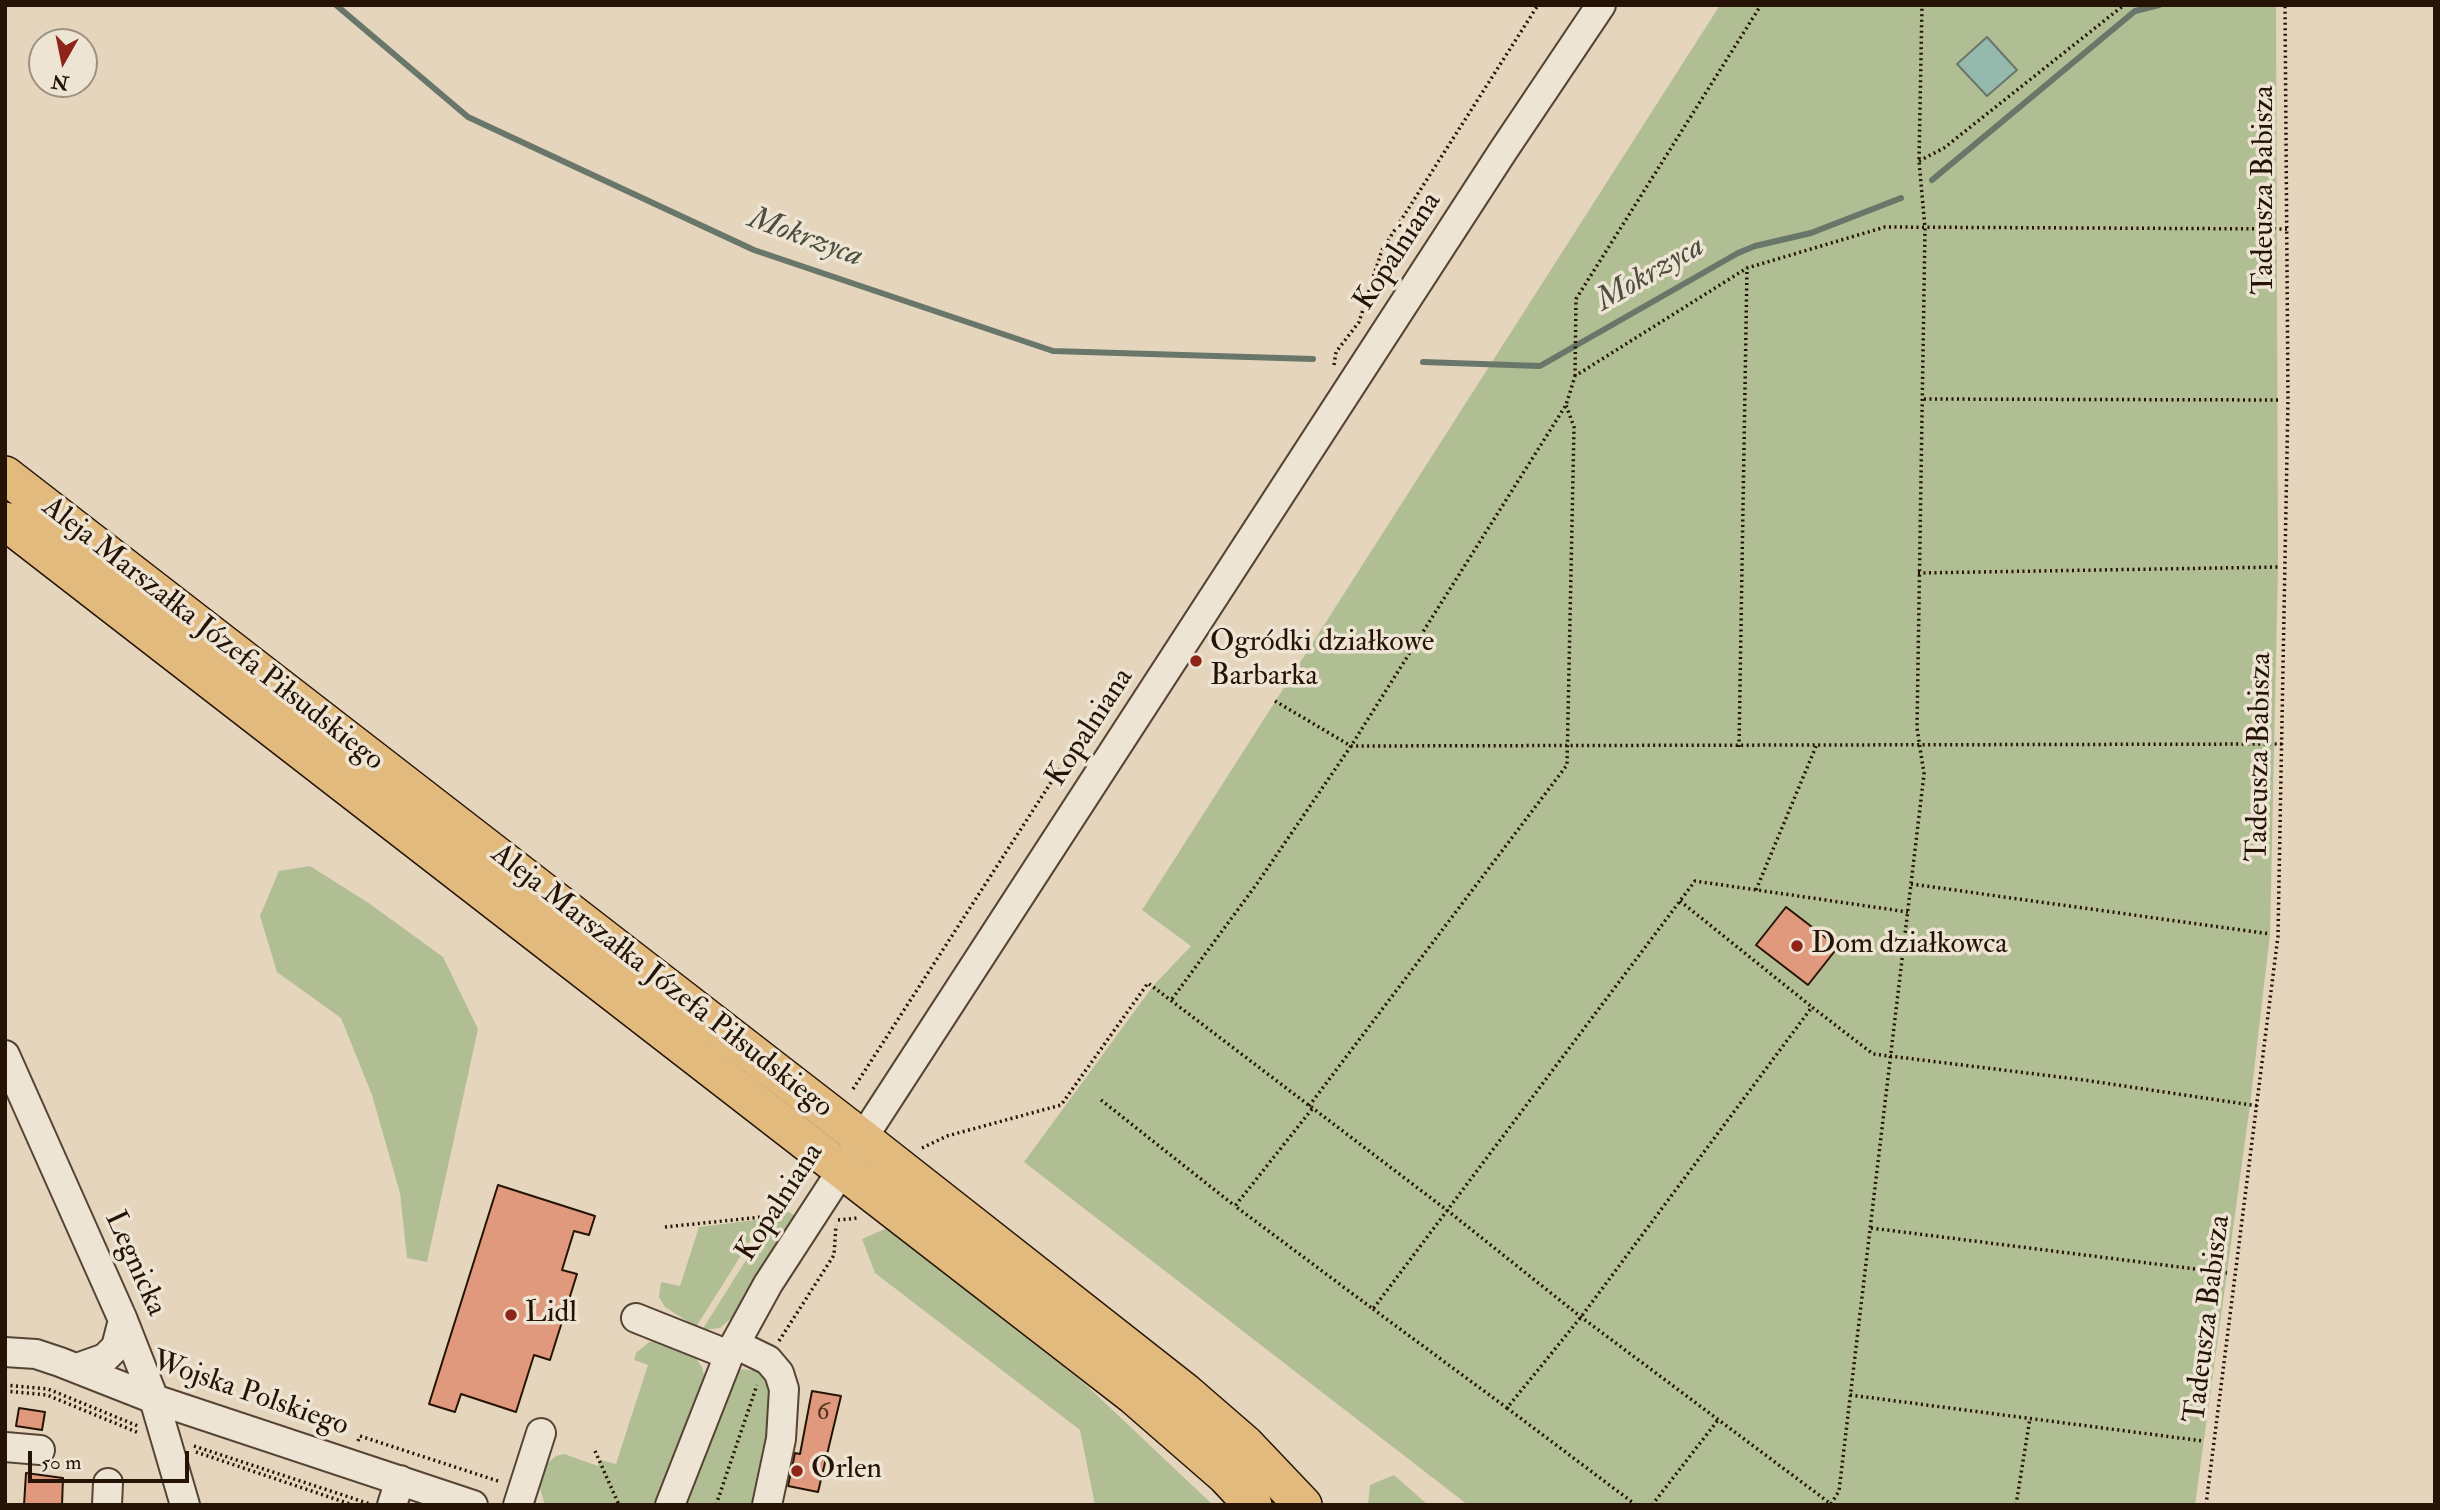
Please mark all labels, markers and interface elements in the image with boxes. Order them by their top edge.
north arrow [28,28,98,98]
text: N [50,69,70,95]
street label: Tadeusza Babisza [2248,85,2284,295]
street label: Kopalniana [1348,186,1450,318]
water label: Mokrzyca [743,201,867,277]
water label: Mokrzyca [1590,229,1712,321]
street label: Aleja Marszałka Józefa Piłsudskiego [34,490,390,780]
place label: Ogródki działkowe Barbarka [1210,626,1434,696]
street label: Tadeusza Babisza [2241,652,2281,862]
marker: Ogródki działkowe Barbarka [1188,653,1204,669]
street label: Kopalniana [1040,662,1142,794]
street label: Aleja Marszałka Józefa Piłsudskiego [483,837,839,1127]
place label: Dom działkowca [1811,928,2008,964]
marker: Dom działkowca [1789,938,1805,954]
street label: Kopalniana [730,1137,832,1269]
street label: Legnicka [95,1206,173,1322]
street label: Tadeusza Babisza [2178,1213,2240,1425]
place label: Lidl [525,1297,577,1333]
marker: Lidl [503,1307,519,1323]
street label: Wojska Polskiego [147,1345,353,1445]
house number: 6 [816,1397,830,1429]
scale bar [32,1436,192,1480]
text: 50 m [41,1449,82,1476]
place label: Orlen [811,1453,882,1489]
marker: Orlen [789,1463,805,1479]

